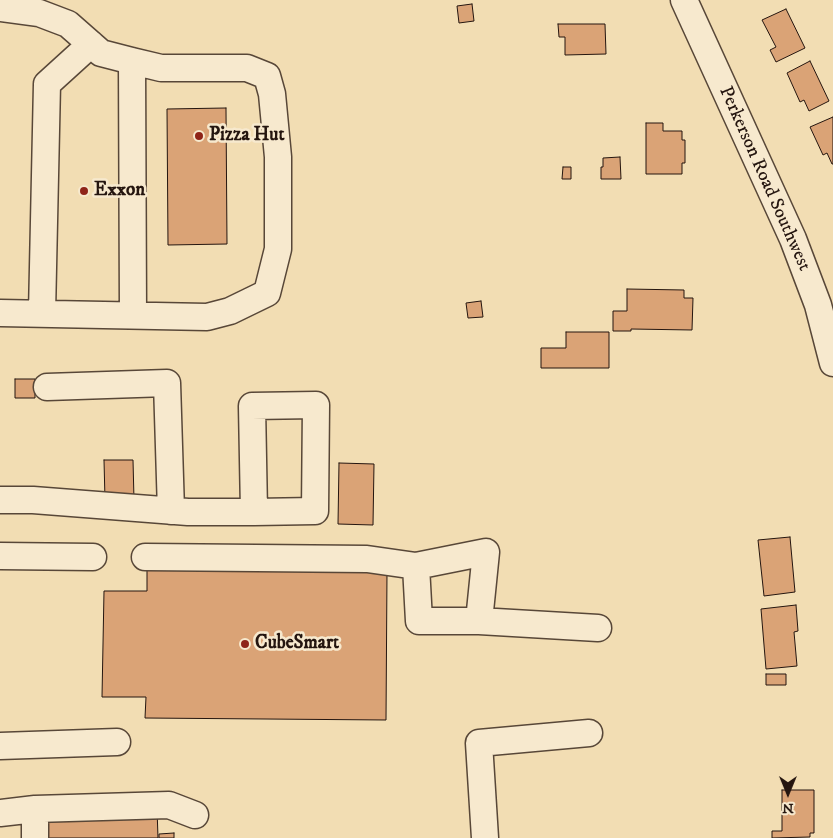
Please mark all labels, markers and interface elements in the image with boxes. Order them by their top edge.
street label: Perkerson Road Southwest [713,83,815,275]
place label: Pizza Hut [209,125,284,147]
marker: Pizza Hut [193,130,205,142]
place label: Exxon [94,180,145,202]
marker: Exxon [78,185,90,197]
place label: CubeSmart [255,633,339,655]
marker: CubeSmart [239,638,251,650]
north arrow [763,768,813,818]
text: N [782,799,794,817]

